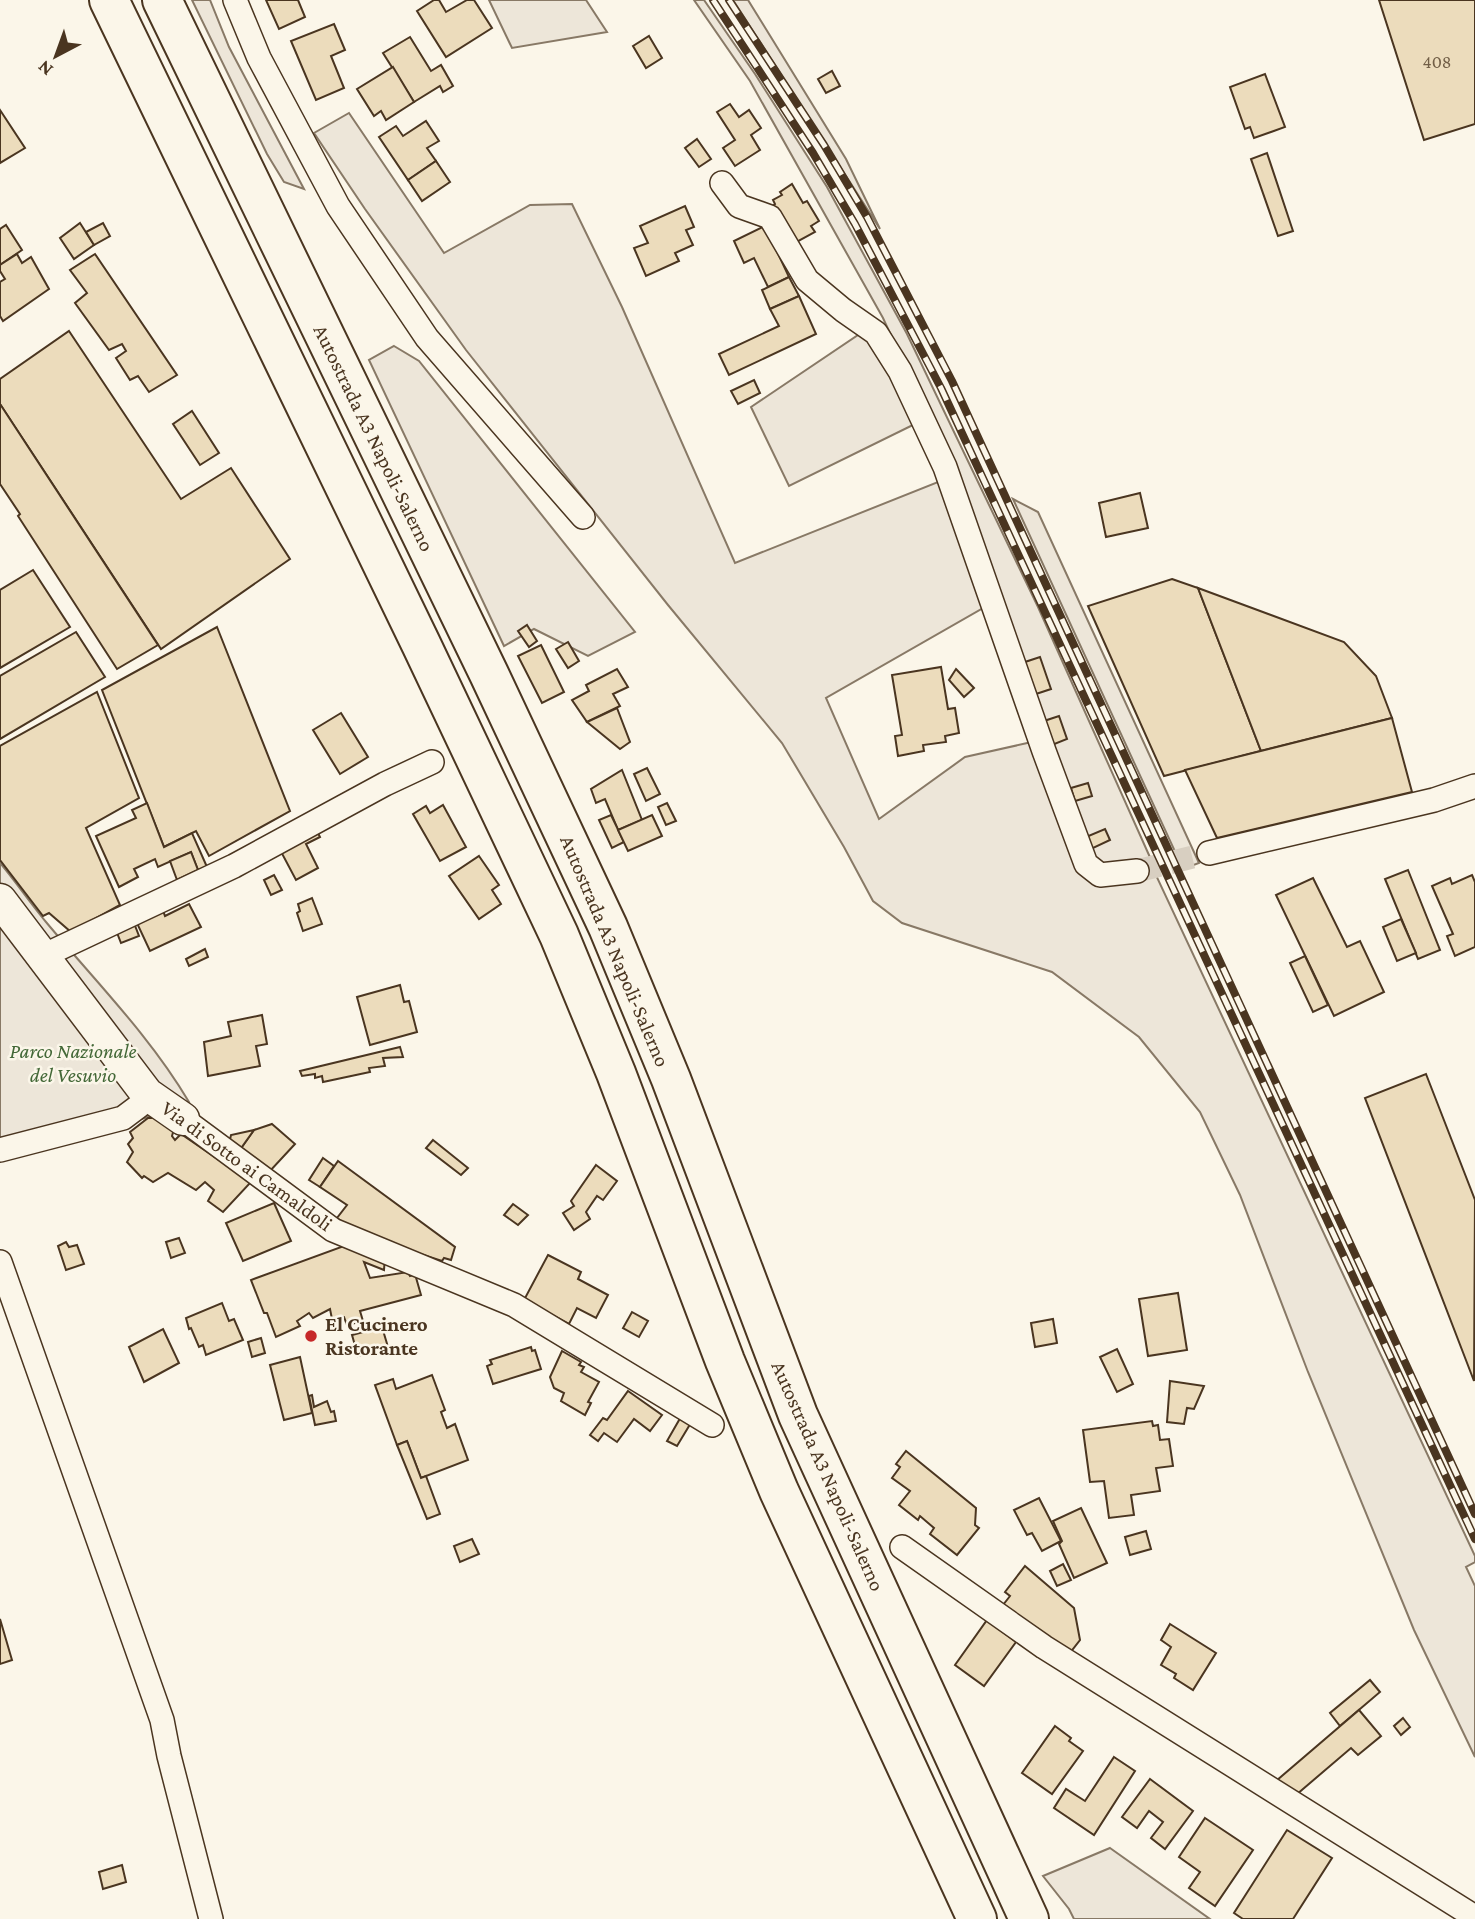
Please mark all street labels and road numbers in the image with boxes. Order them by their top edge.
street label: Autostrada A3 Napoli-Salerno [309,321,439,555]
street label: Autostrada A3 Napoli-Salerno [555,832,675,1070]
street label: Via di Sotto ai Camaldoli [157,1096,338,1236]
street label: Autostrada A3 Napoli-Salerno [766,1357,890,1595]

